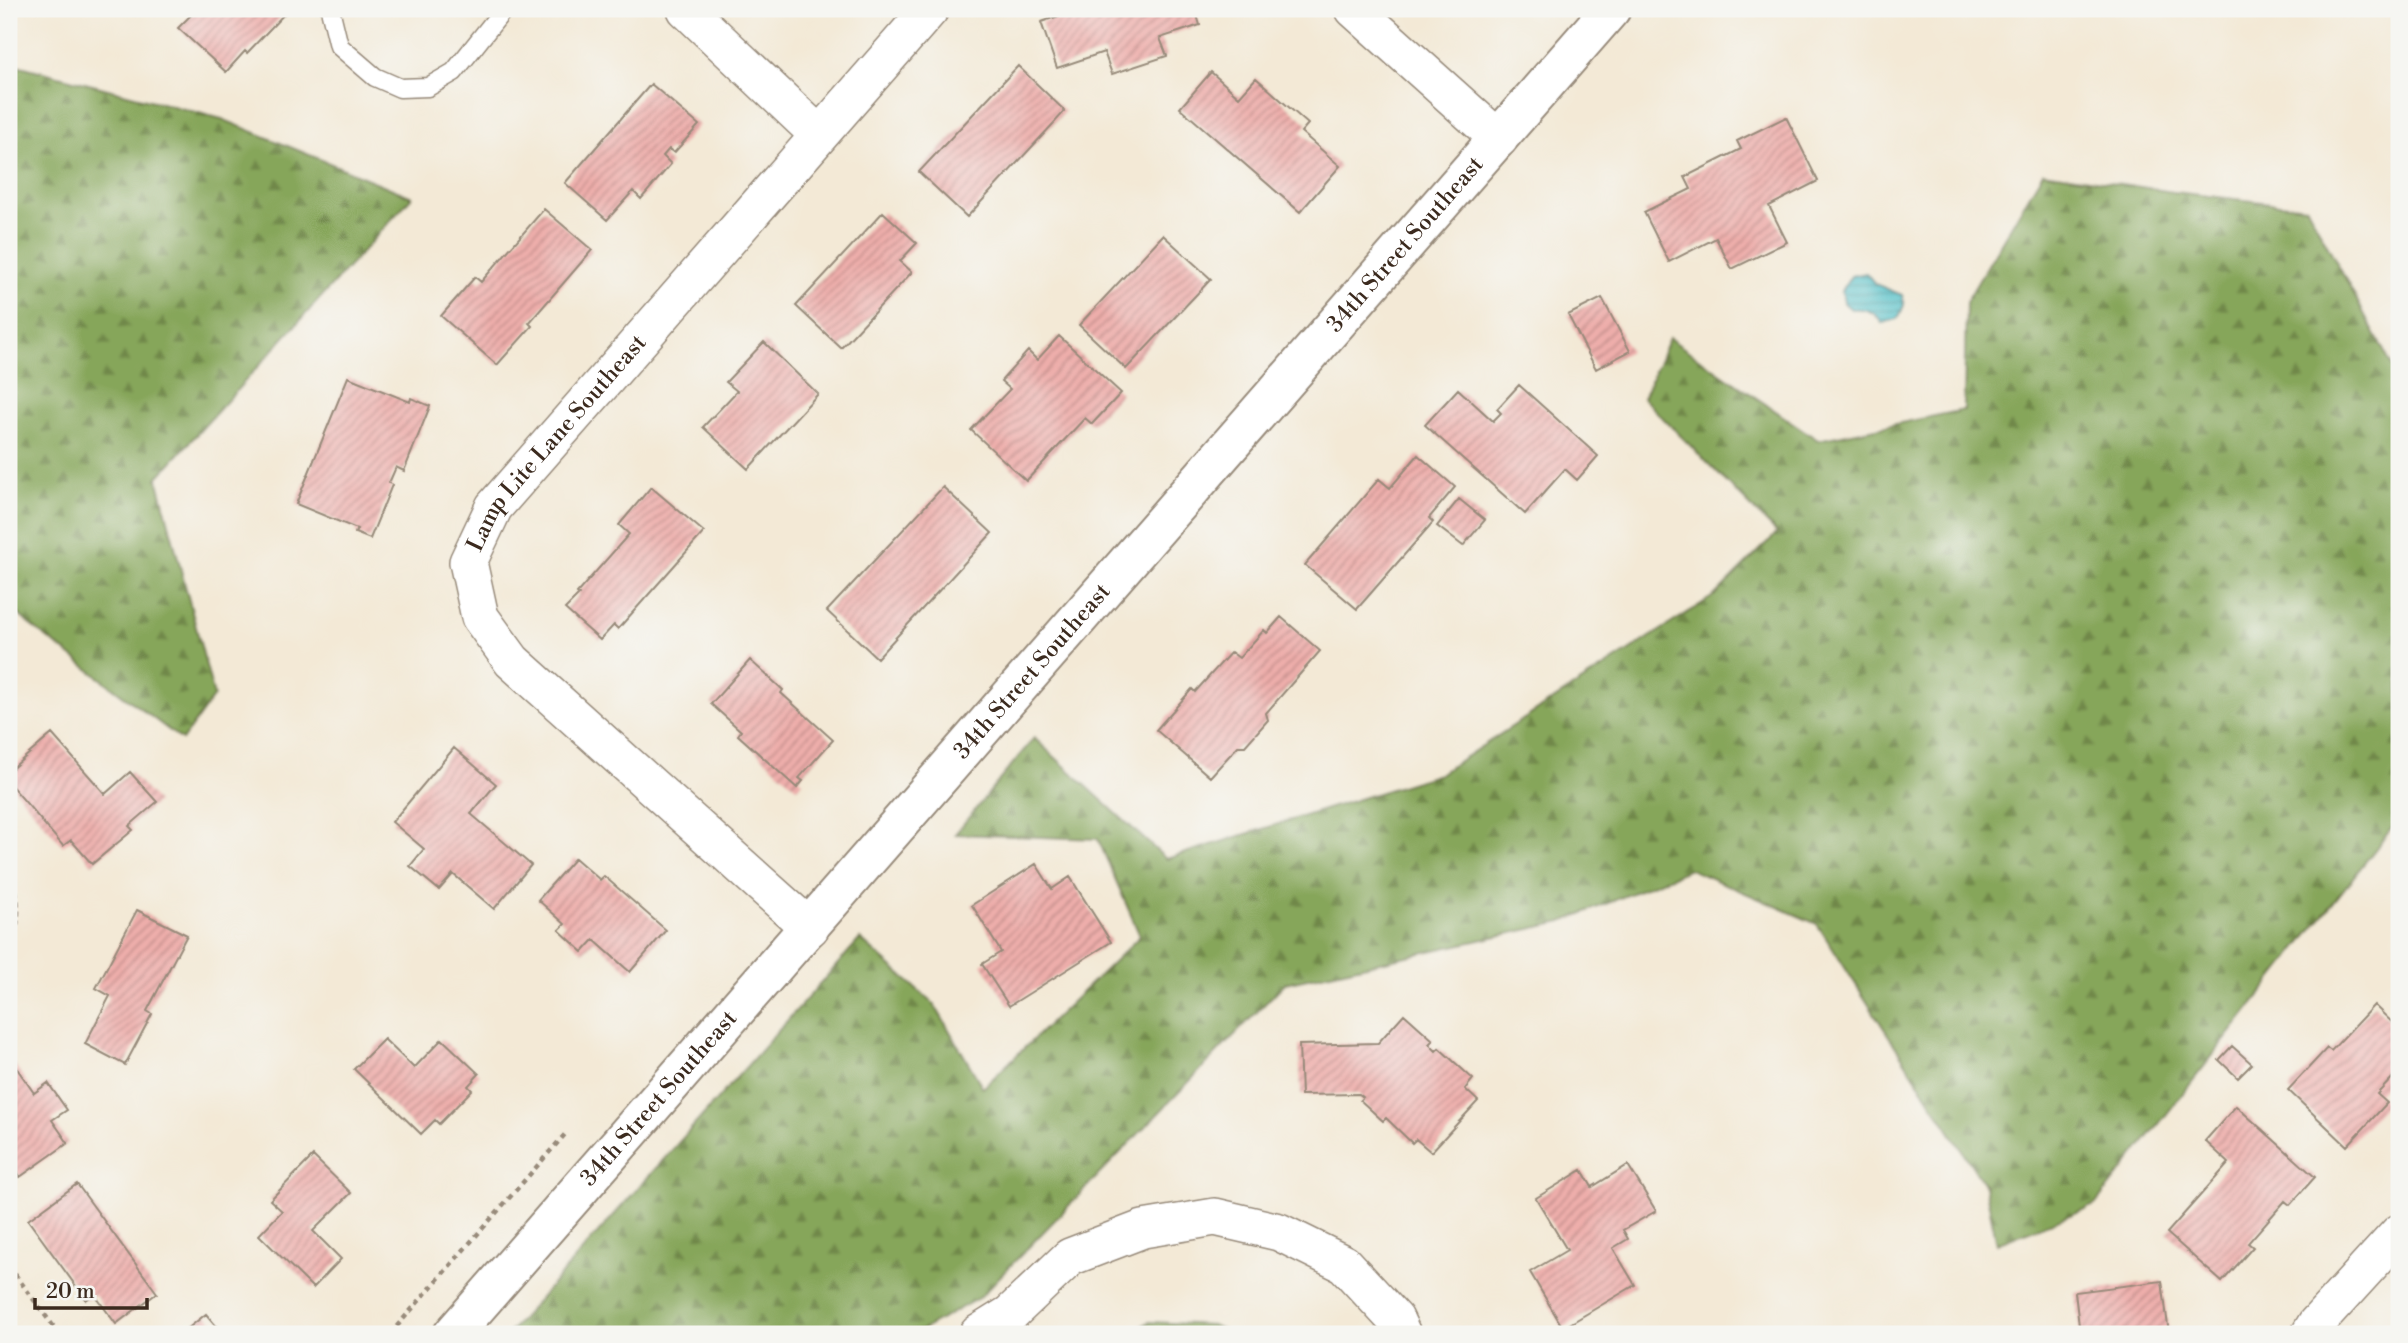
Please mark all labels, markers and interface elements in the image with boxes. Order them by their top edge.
street label: 34th Street Southeast [1321,151,1489,338]
street label: Lamp Lite Lane Southeast [461,329,652,556]
street label: 34th Street Southeast [948,578,1116,765]
street label: 34th Street Southeast [575,1005,743,1192]
scale bar [35,1266,147,1310]
text: 20 m [46,1279,95,1305]

